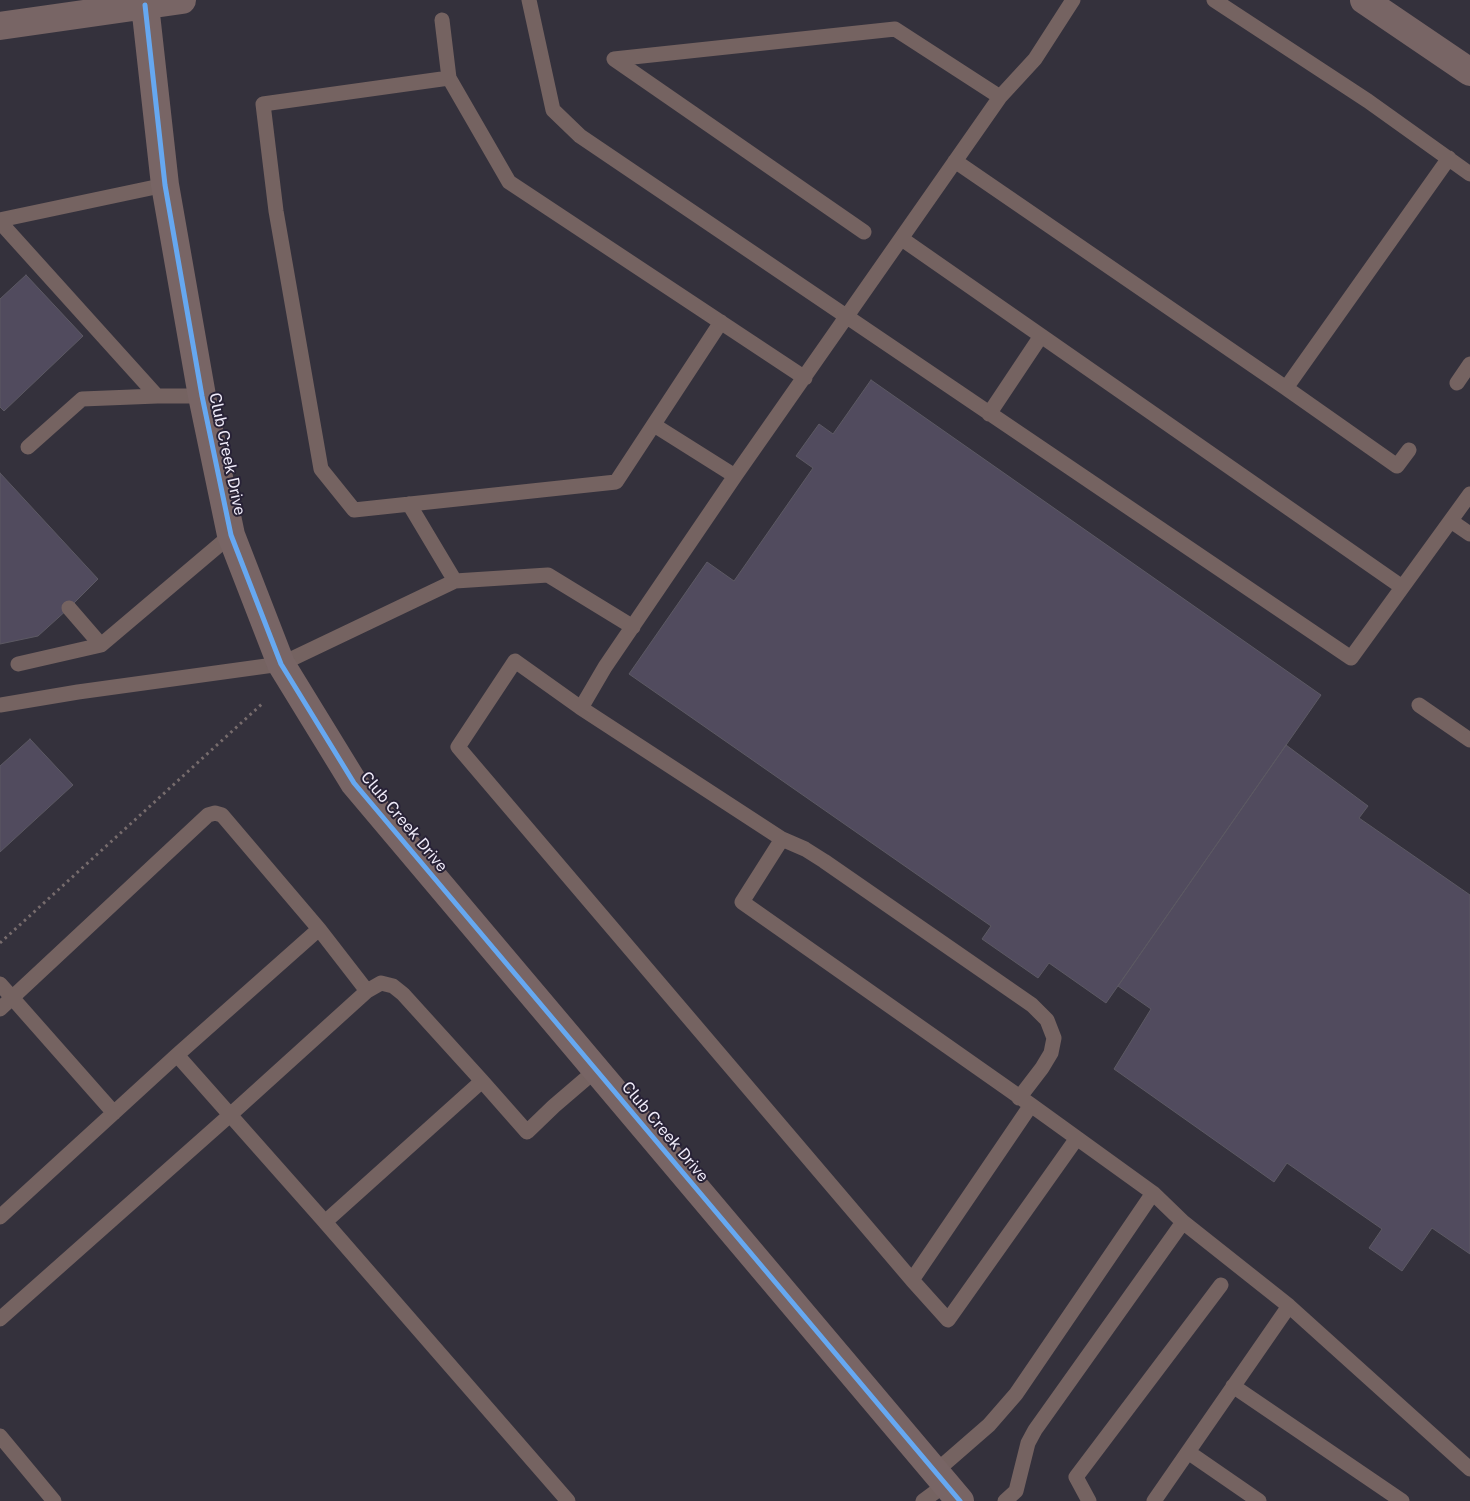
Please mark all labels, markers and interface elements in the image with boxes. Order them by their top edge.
street label: Club Creek Drive [205,391,249,517]
street label: Club Creek Drive [357,768,451,876]
street label: Club Creek Drive [618,1078,712,1186]

